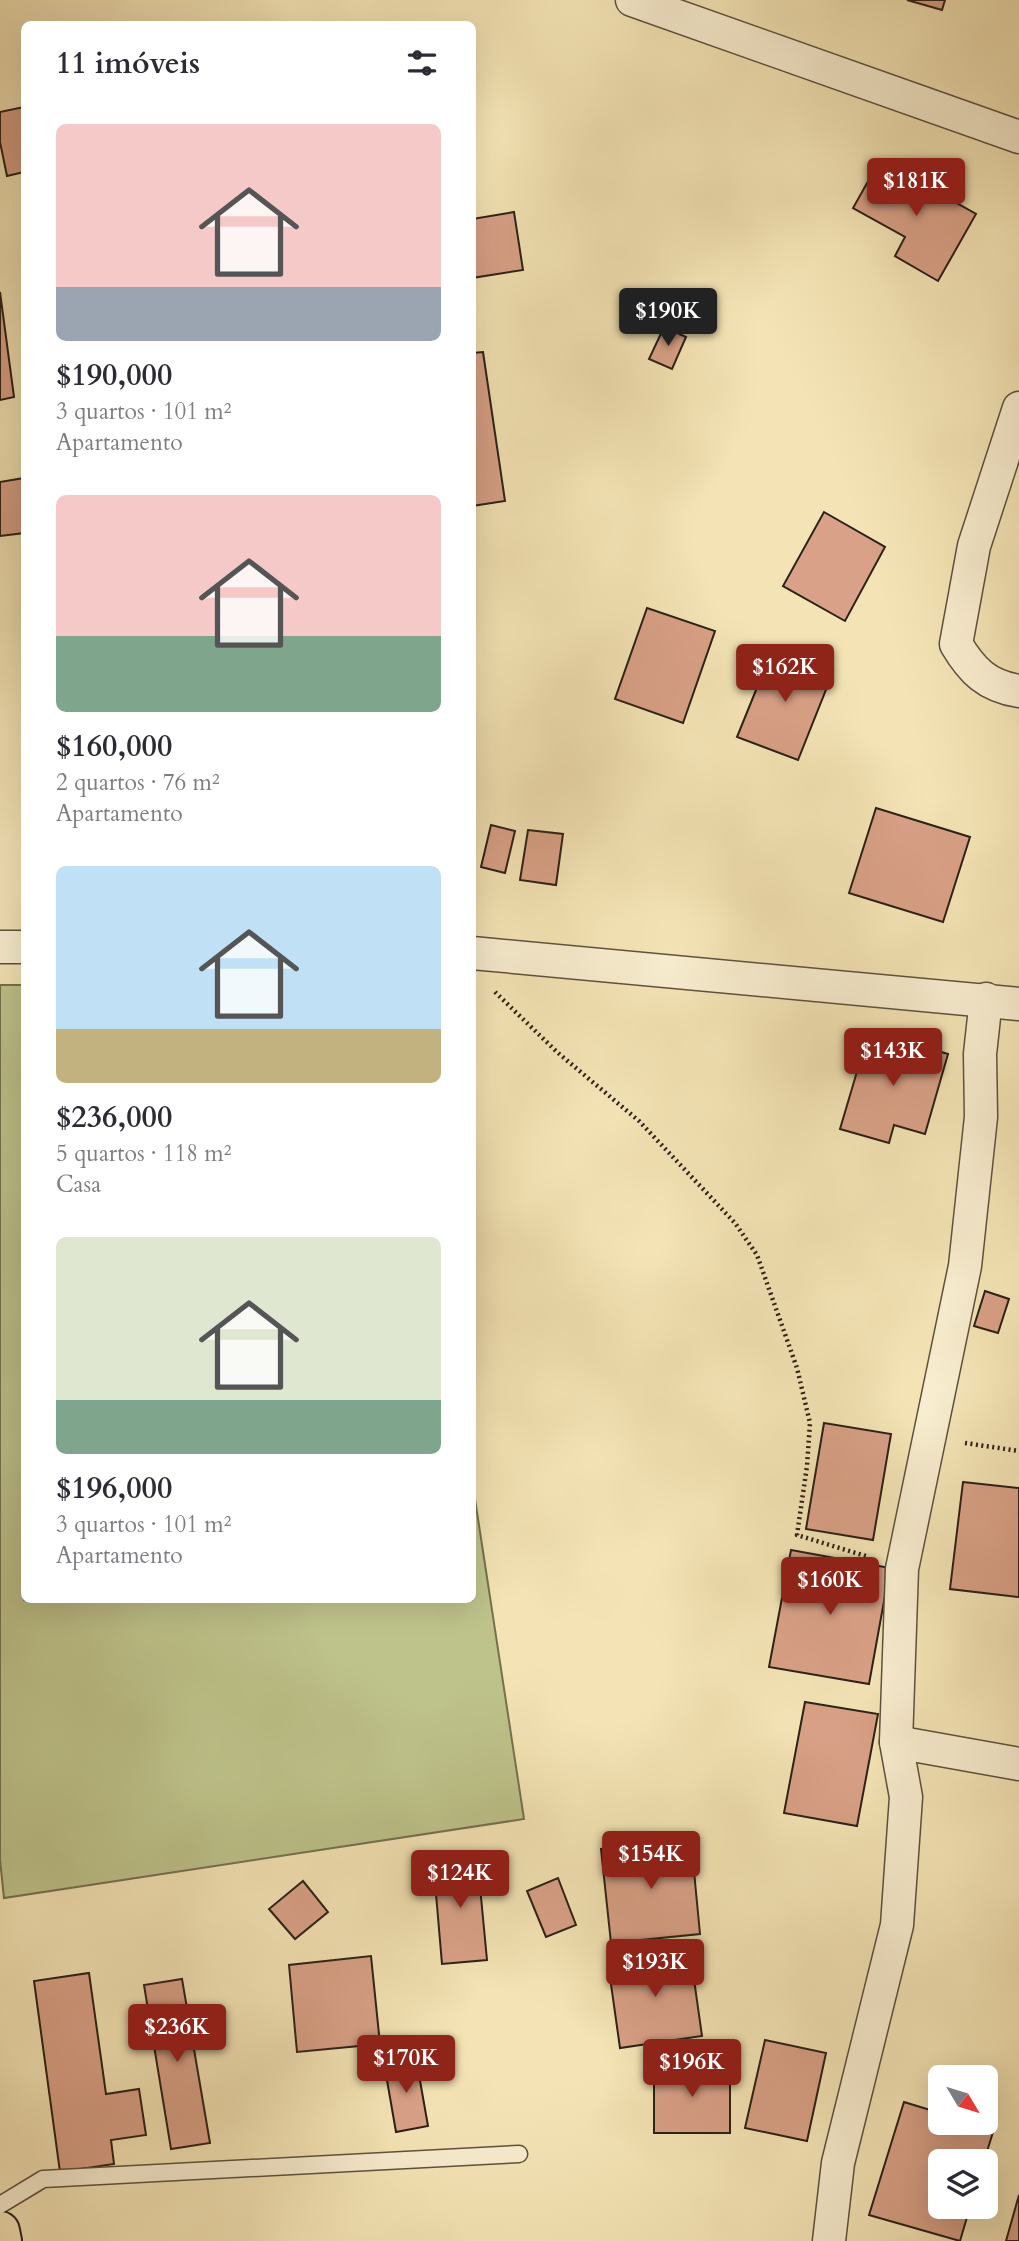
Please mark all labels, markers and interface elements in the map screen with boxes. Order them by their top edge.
text: 11 imóveis [56,43,200,84]
icon: filters [403,44,441,82]
pin: $181K [867,158,965,218]
text: $181K [883,165,949,196]
icon: home [186,169,312,295]
pin: $190K [619,288,717,348]
text: $190K [635,295,701,326]
text: $190,000 [56,355,172,396]
text: 3 quartos · 101 m² [56,396,231,427]
text: Apartamento [56,427,183,458]
icon: home [186,540,312,666]
pin: $162K [736,644,834,704]
text: $162K [752,651,818,682]
text: $160,000 [56,726,172,767]
text: 2 quartos · 76 m² [56,767,220,798]
text: Apartamento [56,798,183,829]
icon: home [186,911,312,1037]
pin: $143K [844,1028,942,1088]
text: $143K [860,1035,926,1066]
text: $236,000 [56,1097,172,1138]
text: 5 quartos · 118 m² [56,1138,231,1169]
text: Casa [56,1169,101,1200]
icon: home [186,1282,312,1408]
text: $196,000 [56,1468,172,1509]
text: 3 quartos · 101 m² [56,1509,231,1540]
text: Apartamento [56,1540,183,1571]
pin: $160K [781,1558,879,1617]
text: $160K [797,1564,863,1595]
pin: $154K [602,1832,700,1891]
text: $154K [618,1838,684,1869]
pin: $124K [411,1850,509,1910]
text: $124K [427,1857,493,1888]
pin: $193K [606,1940,704,1999]
text: $193K [622,1946,688,1977]
pin: $236K [128,2004,226,2064]
text: $236K [144,2011,210,2042]
pin: $170K [357,2036,455,2095]
pin: $196K [643,2039,741,2099]
text: $170K [373,2042,439,2073]
text: $196K [659,2046,725,2077]
north arrow [928,2065,998,2135]
map controls [928,2065,998,2219]
button: layers [928,2149,998,2219]

